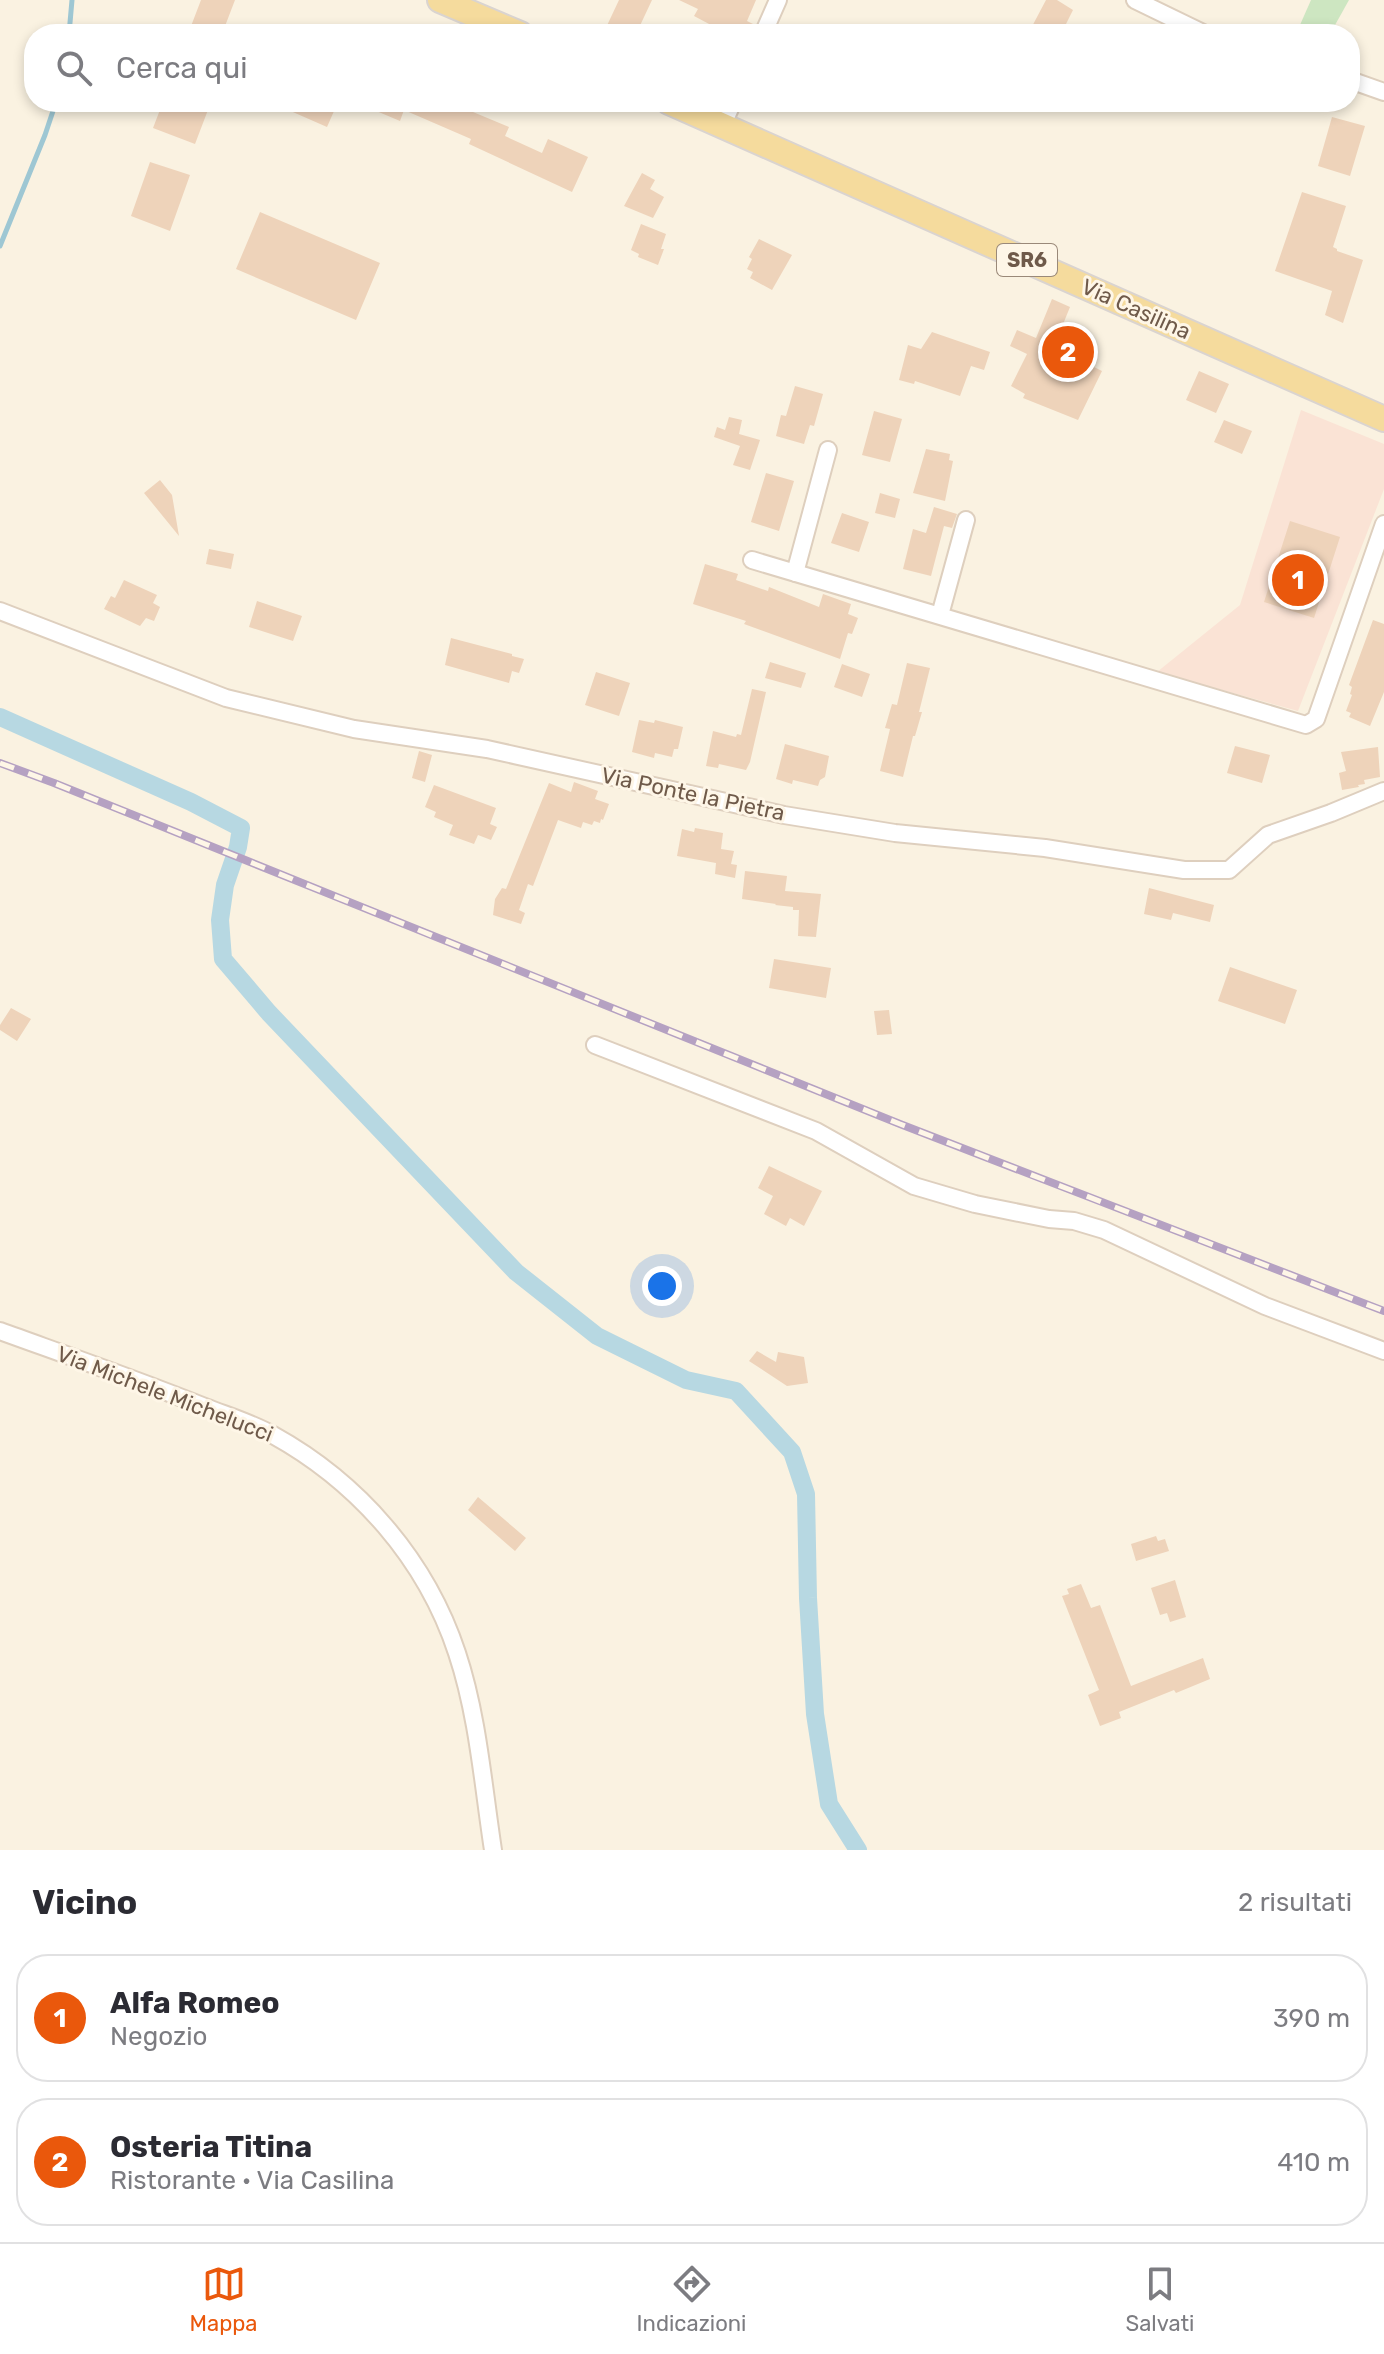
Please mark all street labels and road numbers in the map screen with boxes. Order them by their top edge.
road number: SR6 [997,244,1057,276]
street label: Via Casilina [1077,273,1195,345]
street label: Via Ponte la Pietra [599,761,787,827]
street label: Via Michele Michelucci [53,1340,277,1448]

